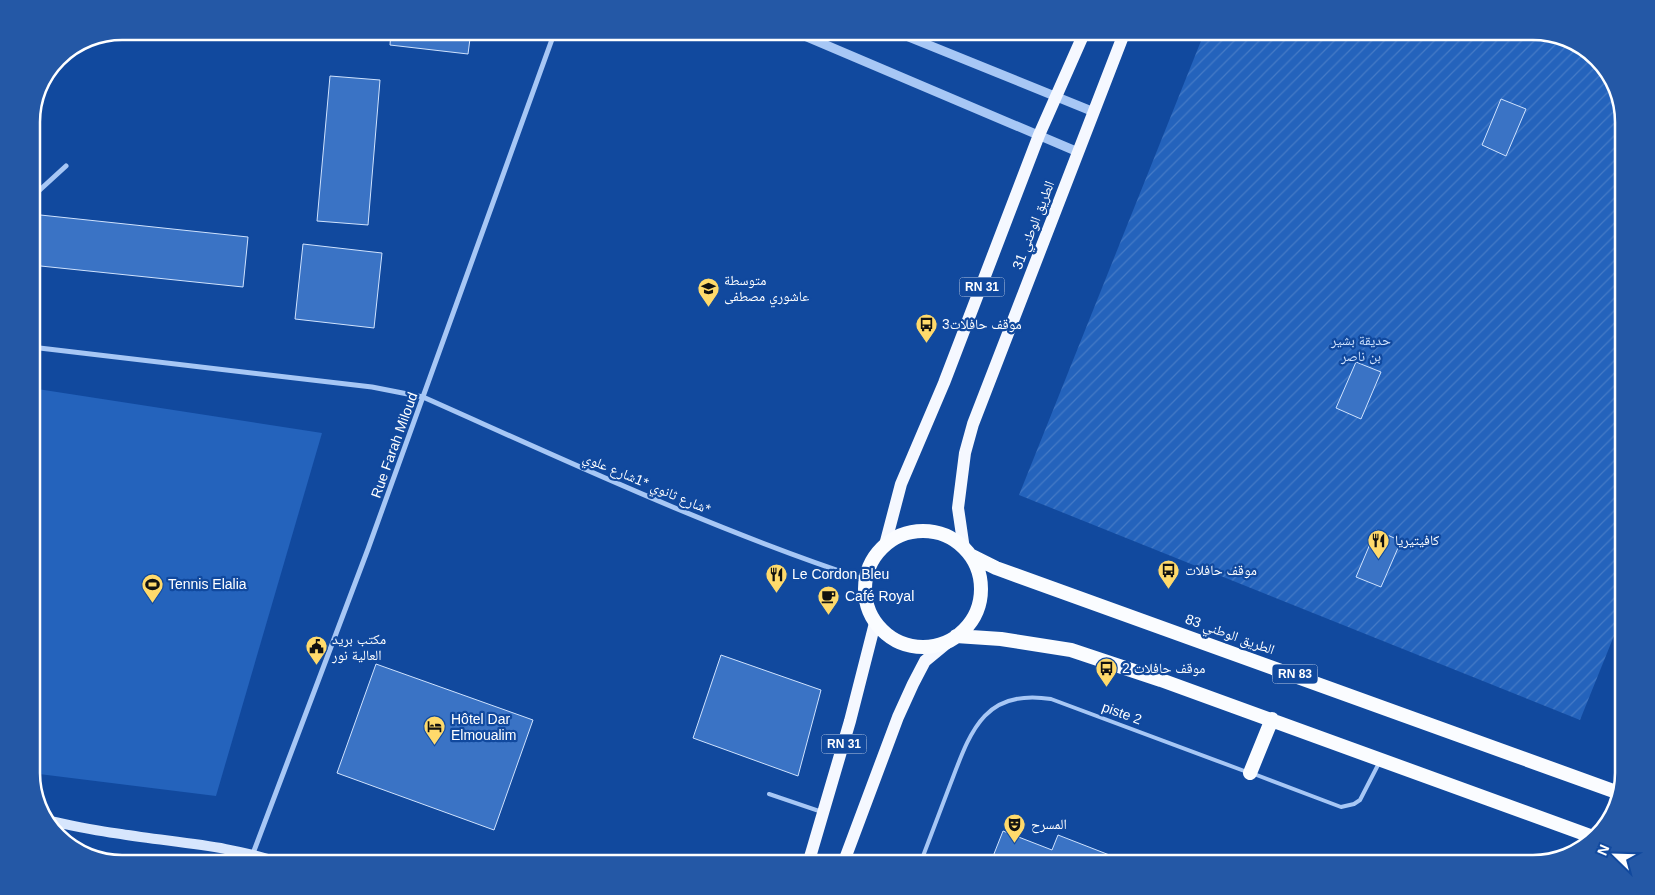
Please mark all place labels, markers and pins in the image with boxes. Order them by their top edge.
place label: متوسطة عاشوري مصطفى [724,272,809,308]
school or university icon: متوسطة عاشوري مصطفى [696,276,720,307]
bus stop icon: موقف حافلات3 [914,312,938,343]
place label: موقف حافلات3 [942,316,1022,333]
restaurant icon: كافيتيريا [1367,528,1391,559]
place label: كافيتيريا [1395,532,1440,549]
bus stop icon: موقف حافلات [1157,558,1181,589]
restaurant icon: Le Cordon Bleu [764,562,788,593]
place label: موقف حافلات [1185,562,1257,579]
place label: Le Cordon Bleu [792,566,889,582]
sports icon: Tennis Elalia [140,572,164,603]
place label: Tennis Elalia [168,576,247,592]
cafe icon: Café Royal [817,584,841,615]
place label: Café Royal [845,588,914,604]
place label: مكتب بريد العالية نور [331,631,386,664]
public building icon: مكتب بريد العالية نور [304,635,328,666]
bus stop icon: موقف حافلات 2 [1094,656,1118,687]
place label: موقف حافلات 2 [1122,660,1206,677]
place label: Hôtel Dar Elmoualim [451,711,516,743]
hotel icon: Hôtel Dar Elmoualim [423,715,447,746]
theatre icon: المسرح [1003,812,1027,843]
place label: المسرح [1031,816,1067,834]

